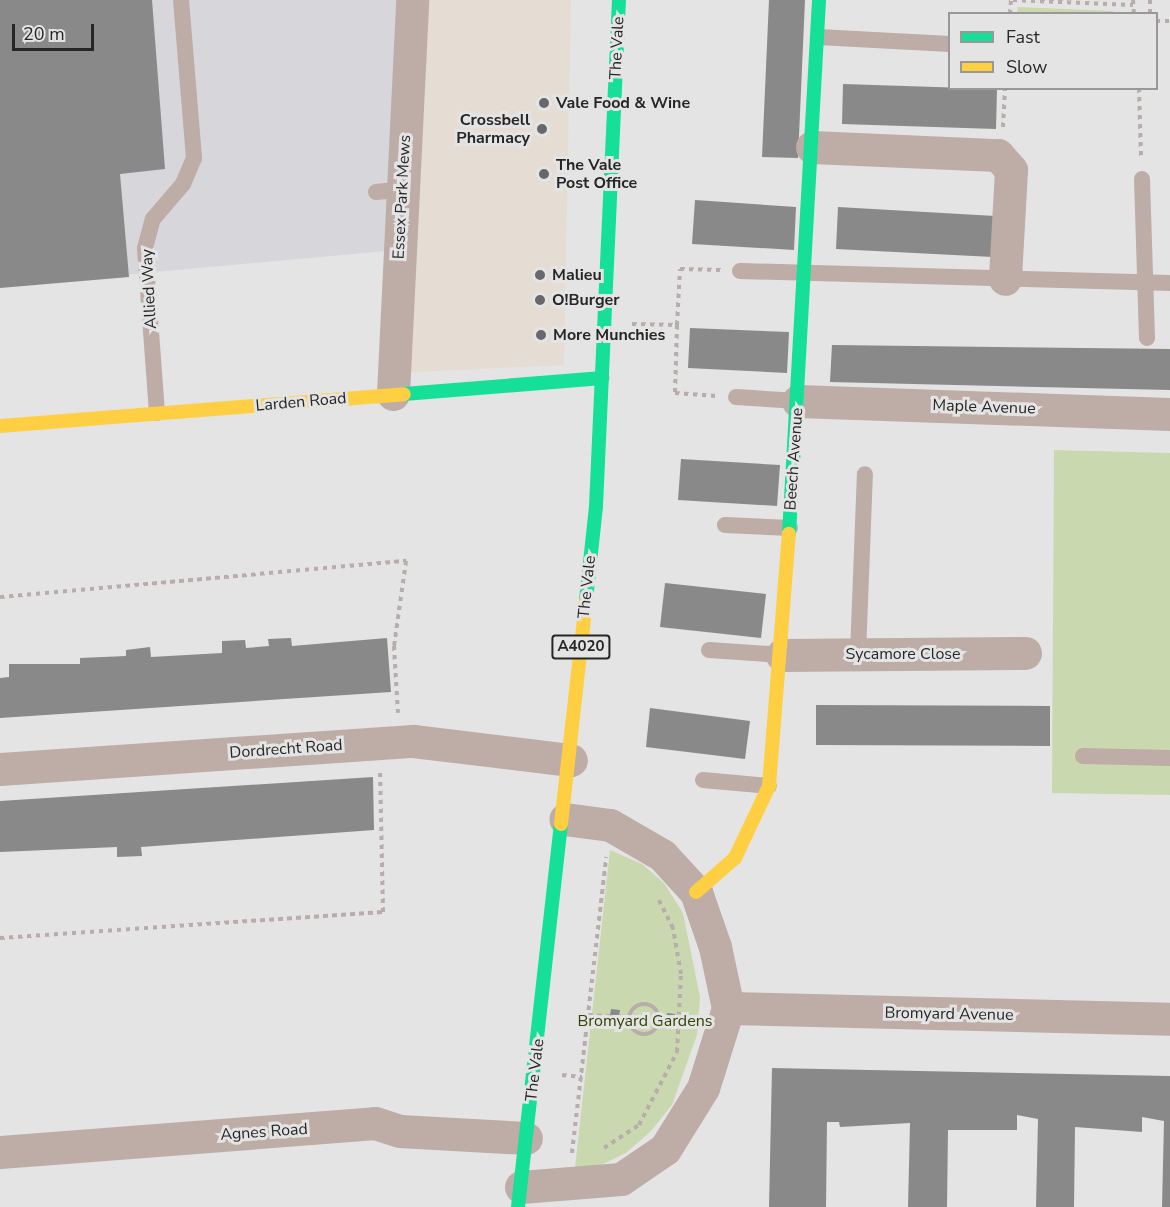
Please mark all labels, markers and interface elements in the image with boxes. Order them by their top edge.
scale bar [15,12,98,50]
legend [948,12,1158,90]
street label: The Vale [606,16,628,80]
text: 20 m [23,22,65,46]
text: Fast [1006,25,1040,49]
text: Slow [1006,55,1047,79]
place label: Vale Food & Wine [556,93,690,113]
marker: Vale Food & Wine [537,96,551,110]
place label: Crossbell Pharmacy [456,110,530,148]
marker: Crossbell Pharmacy [535,122,549,136]
street label: Essex Park Mews [389,134,415,260]
place label: The Vale Post Office [556,155,637,193]
marker: The Vale Post Office [537,167,551,181]
street label: Allied Way [137,248,161,330]
place label: Malieu [552,265,602,285]
marker: Malieu [533,268,547,282]
place label: O!Burger [552,290,620,310]
marker: O!Burger [533,293,547,307]
place label: More Munchies [553,325,665,345]
marker: More Munchies [534,328,548,342]
street label: Larden Road [255,388,347,416]
street label: Maple Avenue [932,396,1036,418]
street label: Beech Avenue [781,407,807,511]
street label: The Vale [574,555,600,619]
road number: A4020 [551,635,611,659]
street label: Sycamore Close [845,644,961,664]
street label: Dordrecht Road [229,735,343,763]
street label: Bromyard Avenue [884,1003,1014,1025]
park label: Bromyard Gardens [578,1011,712,1031]
street label: The Vale [522,1038,548,1102]
street label: Agnes Road [220,1119,308,1145]

